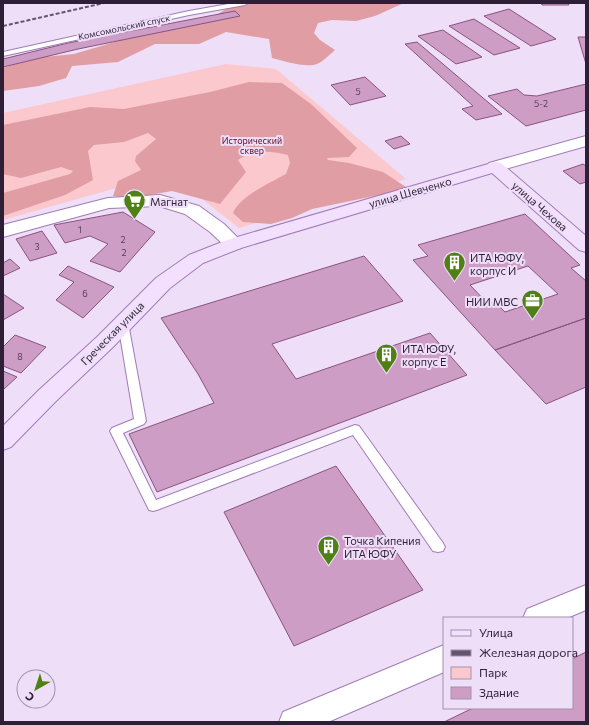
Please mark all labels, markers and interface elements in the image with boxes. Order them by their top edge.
street label: Комсомольский спуск [77,12,171,42]
house number: 5 [355,86,361,97]
house number: 5-2 [534,98,548,109]
park label: Исторический сквер [222,135,282,156]
street label: улица Шевченко [367,174,453,210]
street label: улица Чехова [510,178,570,234]
supermarket icon: Магнат [121,188,147,221]
place label: Магнат [150,195,188,208]
house number: 1 [78,224,82,235]
house number: 2 [121,234,126,245]
house number: 3 [34,241,40,252]
house number: 2 [122,247,127,258]
building icon: ИТА ЮФУ, корпус И [441,250,467,283]
place label: ИТА ЮФУ, корпус И [470,251,524,277]
house number: 6 [82,288,88,299]
office icon: НИИ МВС [520,288,546,321]
place label: НИИ МВС [466,295,518,308]
street label: Греческая улица [78,299,146,367]
building icon: ИТА ЮФУ, корпус Е [374,341,400,374]
place label: ИТА ЮФУ, корпус Е [402,342,456,368]
house number: 8 [17,351,23,362]
building icon: Точка Кипения ИТА ЮФУ [316,533,342,566]
place label: Точка Кипения ИТА ЮФУ [344,534,420,560]
legend [443,617,573,709]
text: Улица [479,625,513,639]
text: Железная дорога [479,645,578,659]
text: Парк [479,665,508,679]
north arrow [16,669,56,709]
text: Здание [479,685,519,699]
text: С [22,689,36,705]

